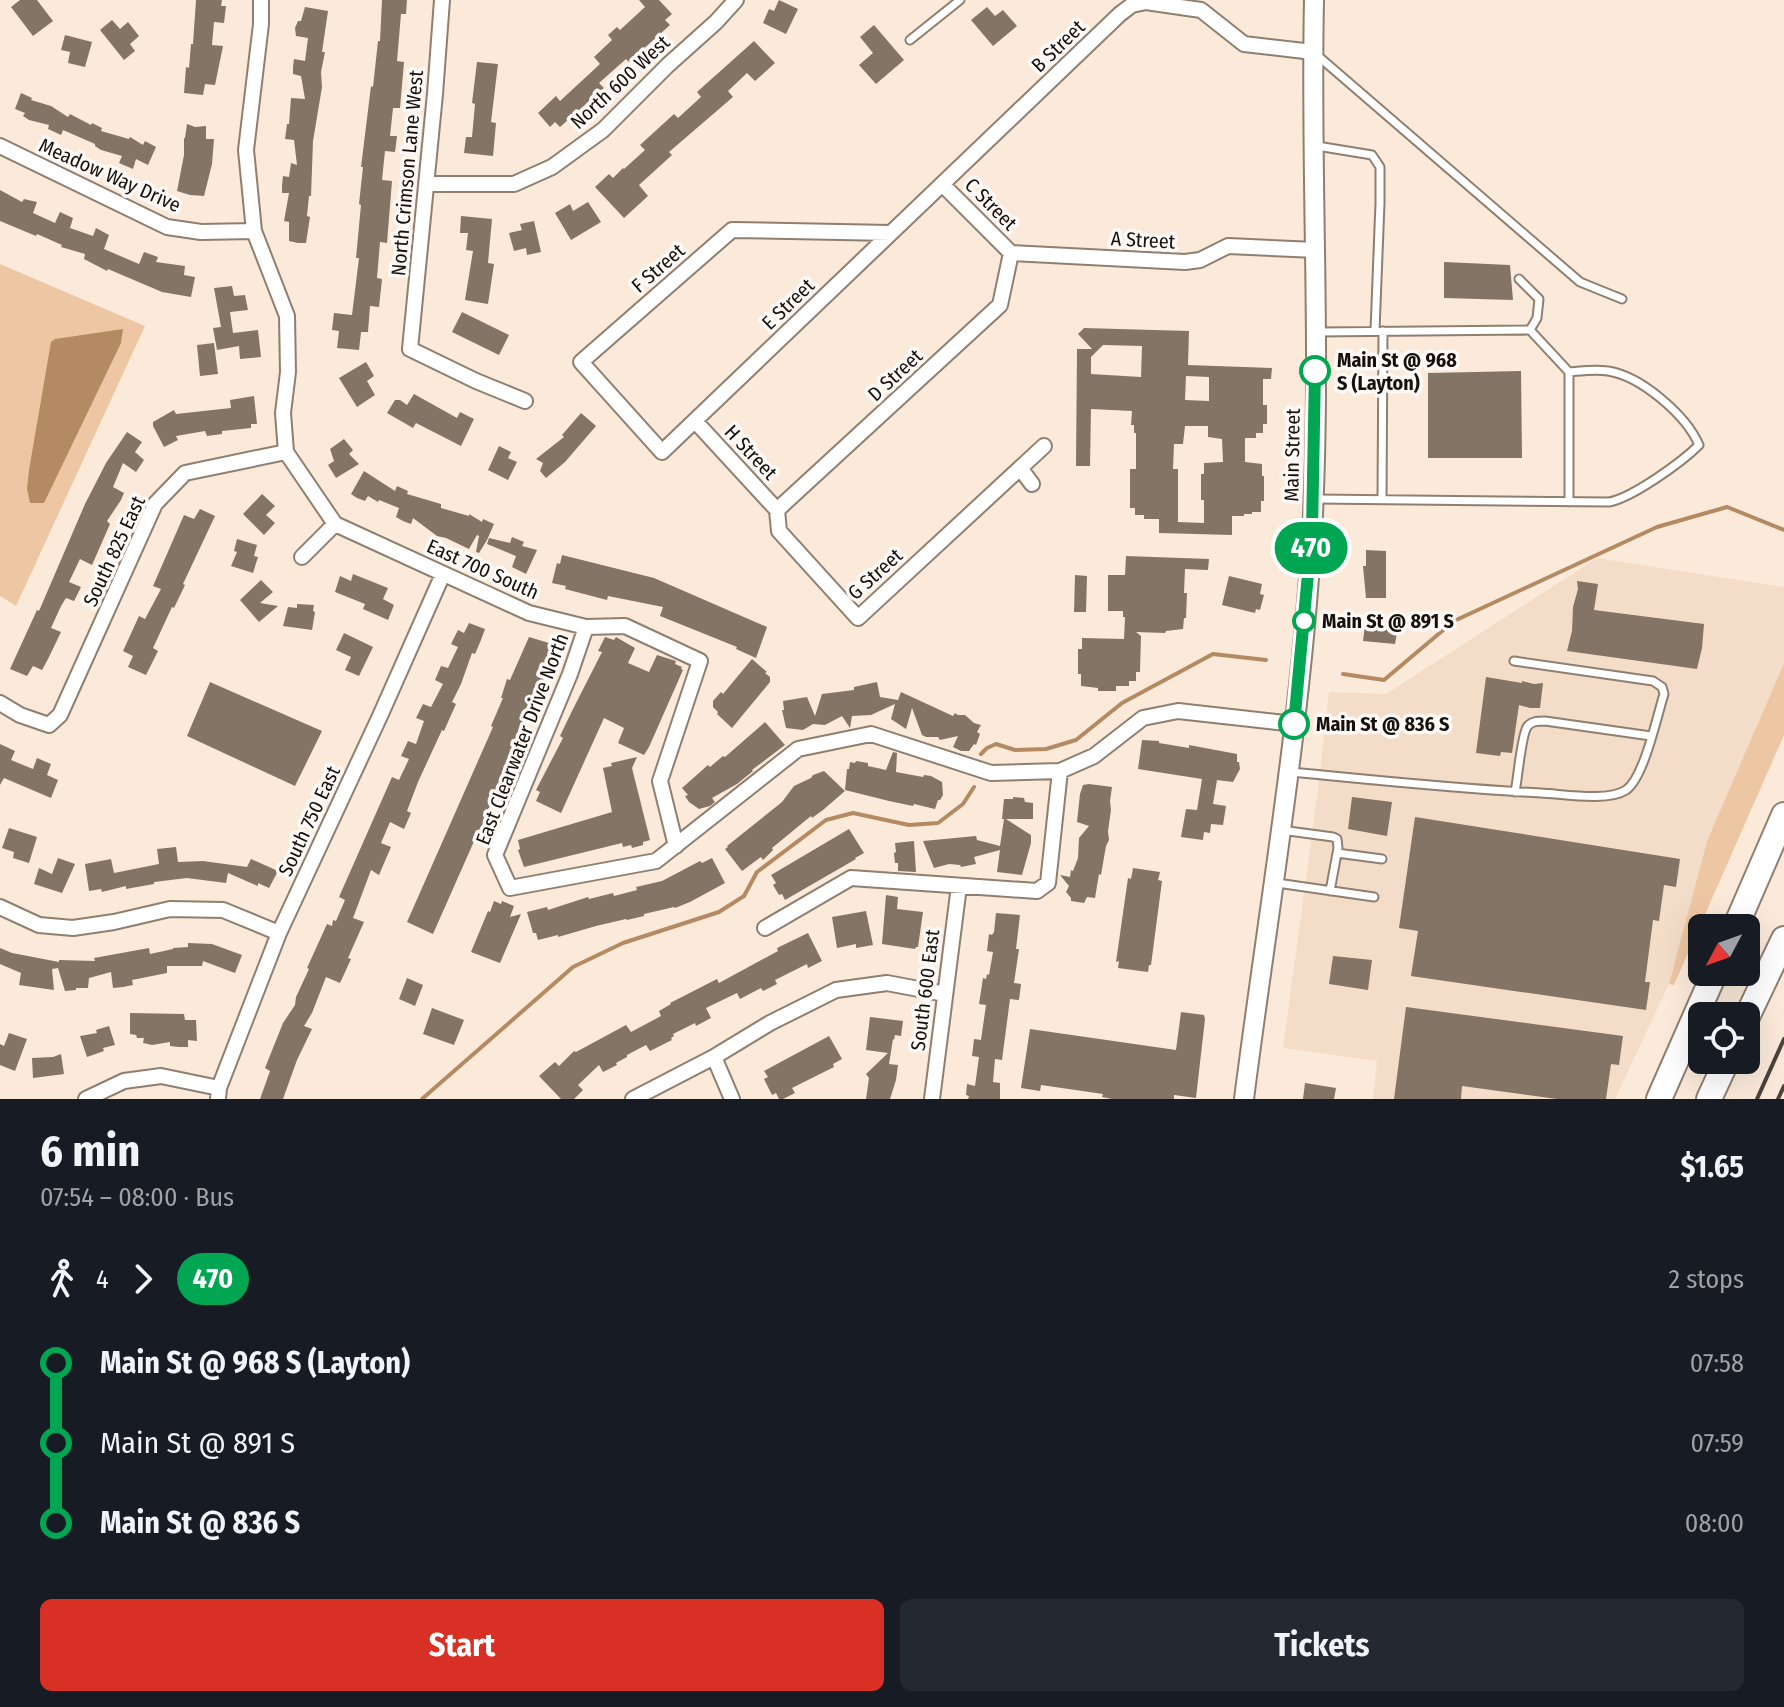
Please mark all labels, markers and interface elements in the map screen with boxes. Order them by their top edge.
street label: B Street [1026,15,1090,77]
street label: North 600 West [566,30,675,134]
street label: North Crimson Lane West [386,69,428,277]
street label: Meadow Way Drive [35,133,185,217]
street label: C Street [960,173,1022,235]
street label: A Street [1110,226,1176,254]
street label: F Street [626,238,690,298]
street label: E Street [757,273,819,335]
street label: D Street [863,344,927,406]
place label: Main St @ 968 S (Layton) [1337,348,1457,395]
marker: Main St @ 968 S (Layton) [1300,356,1330,386]
street label: Main Street [1279,408,1305,502]
street label: H Street [720,420,783,485]
street label: South 825 East [78,492,150,610]
line badge: 470 [1265,522,1357,574]
text: 470 [1291,531,1331,564]
street label: East 700 South [423,534,543,604]
street label: G Street [843,543,908,605]
place label: Main St @ 891 S [1322,609,1454,633]
marker: Main St @ 891 S [1293,610,1315,632]
street label: East Clearwater Drive North [471,630,573,848]
marker: Main St @ 836 S [1279,709,1309,739]
place label: Main St @ 836 S [1316,712,1449,736]
street label: South 750 East [273,762,345,880]
north arrow [1688,914,1760,986]
map controls [1688,914,1760,1074]
street label: South 600 East [906,928,944,1052]
button: locate [1688,1002,1760,1074]
text: 6 min [40,1125,140,1178]
text: $1.65 [1681,1149,1744,1185]
text: 07:54 – 08:00 · Bus [40,1182,234,1213]
icon: walk [40,1257,84,1301]
icon: forward [121,1257,165,1301]
text: 470 [193,1262,233,1295]
text: 4 [96,1264,109,1295]
text: 2 stops [1669,1264,1744,1295]
text: Main St @ 968 S (Layton) [100,1345,410,1381]
text: 07:58 [1690,1348,1744,1379]
text: Main St @ 891 S [100,1425,295,1461]
text: 07:59 [1691,1428,1744,1459]
text: Main St @ 836 S [100,1505,300,1541]
text: 08:00 [1685,1508,1744,1539]
button: Start [40,1599,884,1691]
button: Tickets [900,1599,1744,1691]

